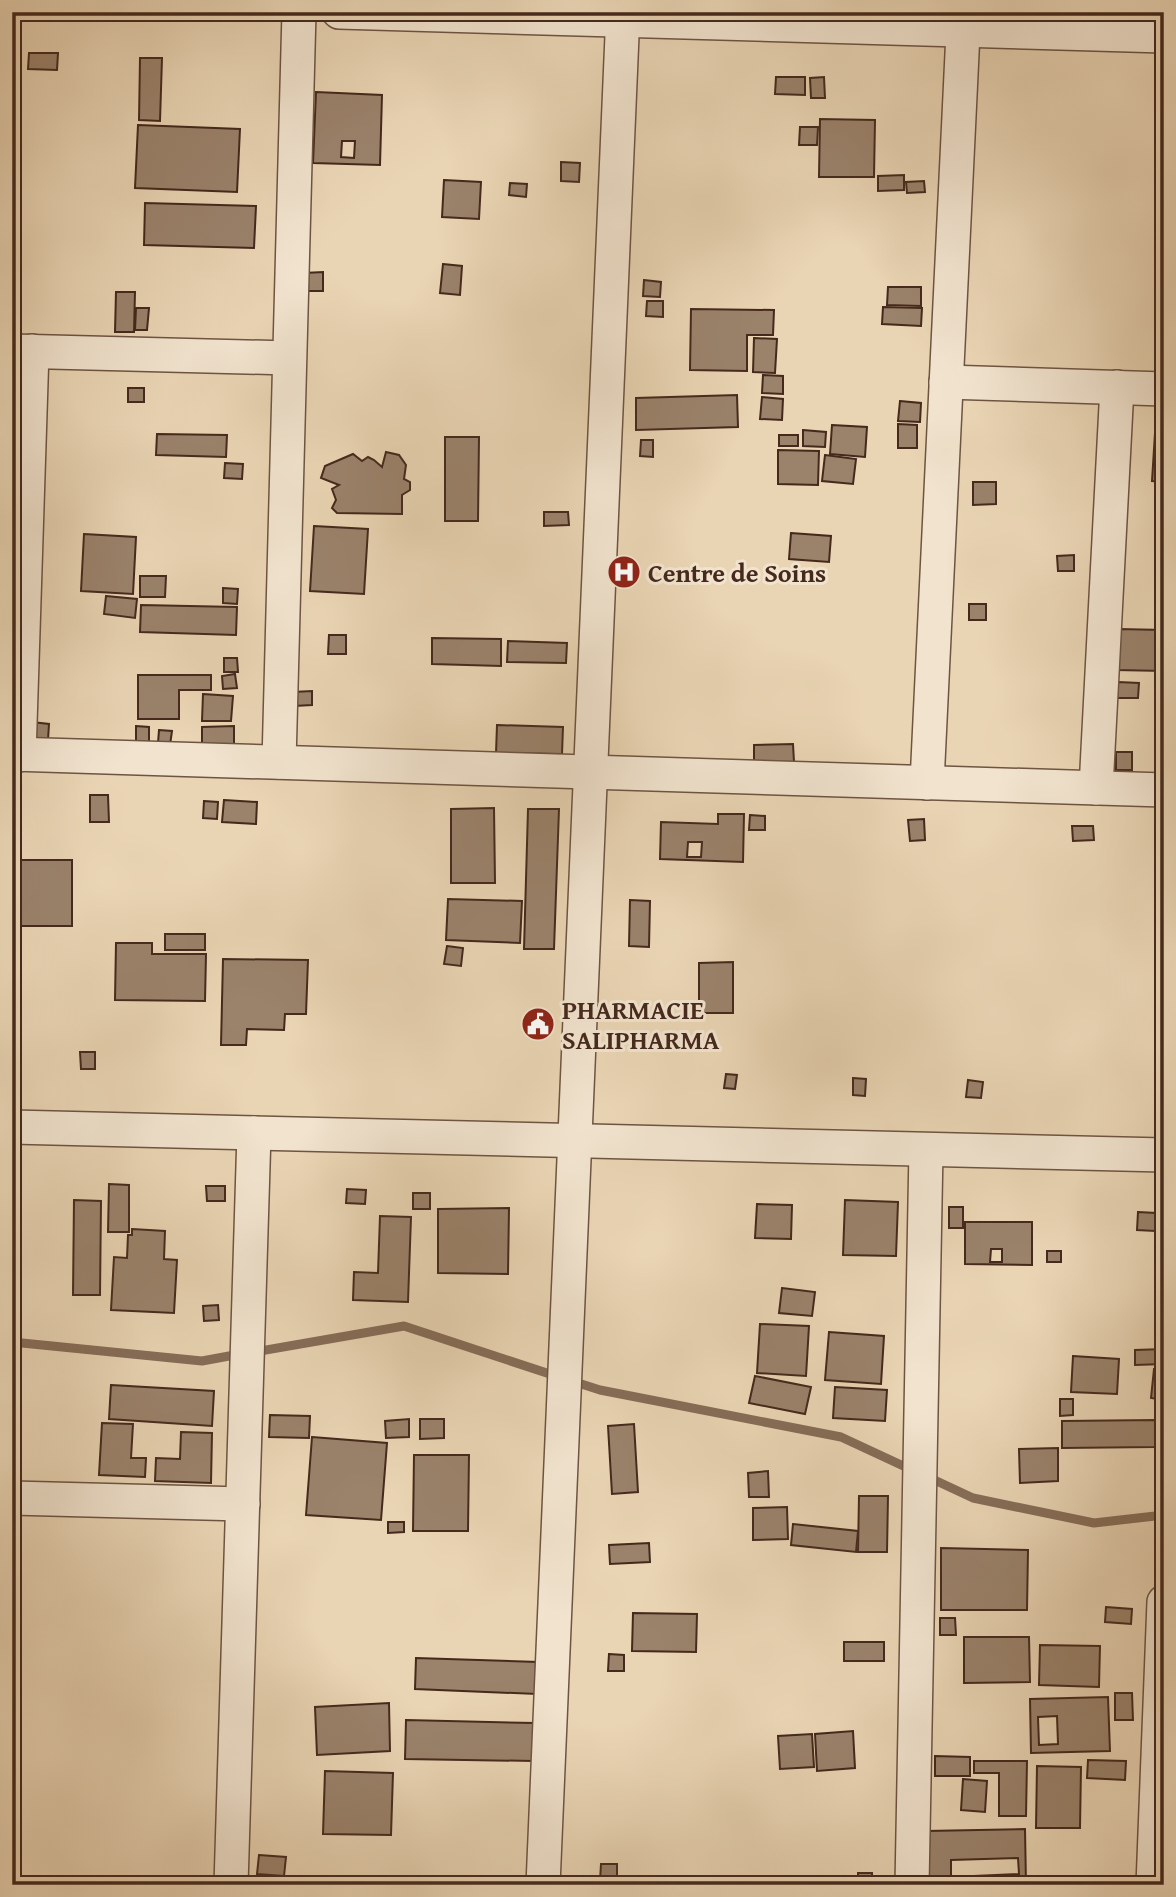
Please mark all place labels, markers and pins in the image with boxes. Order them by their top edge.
hospital icon: Centre de Soins [605,553,643,591]
place label: Centre de Soins [648,553,826,592]
place label: PHARMACIE SALIPHARMA [562,990,720,1059]
public building icon: PHARMACIE SALIPHARMA [519,1005,557,1043]

